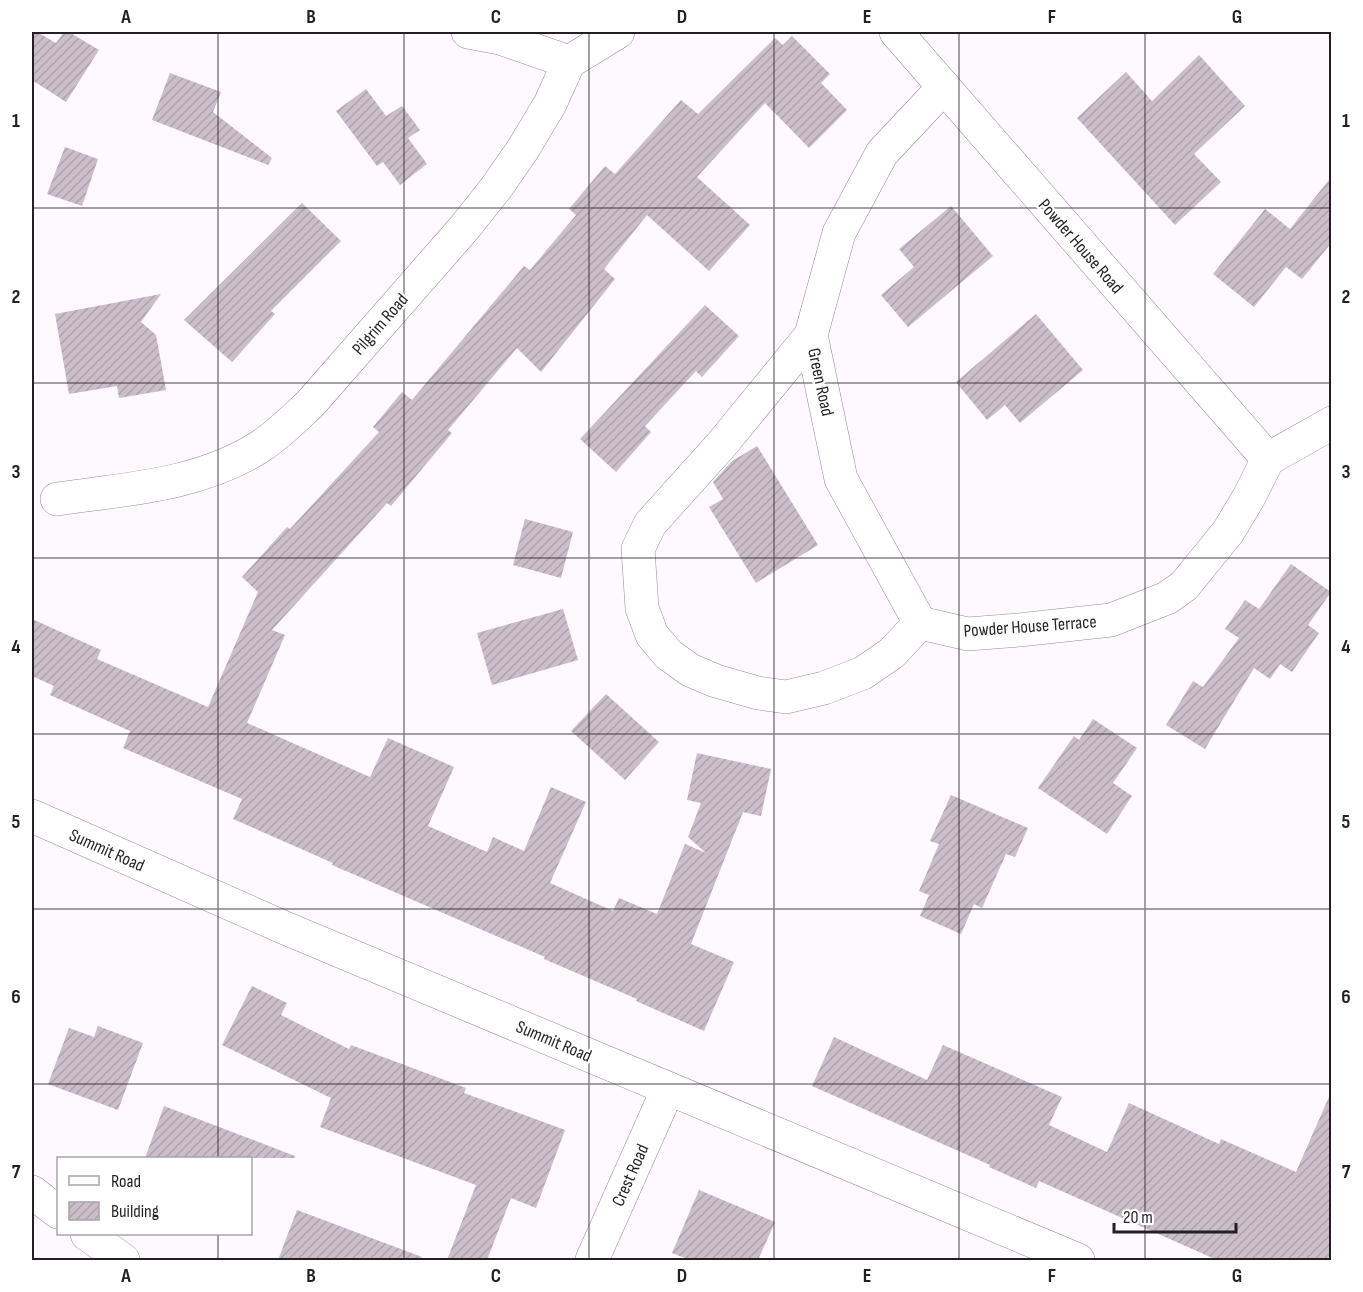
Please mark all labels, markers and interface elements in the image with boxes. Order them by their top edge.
text: A [120,5,131,29]
text: B [306,5,316,29]
text: C [491,5,501,29]
text: D [677,5,687,29]
text: E [863,5,871,29]
text: F [1048,5,1056,29]
text: G [1232,5,1242,29]
text: 1 [12,109,20,133]
text: 1 [1342,109,1350,133]
street label: Powder House Road [1034,195,1127,298]
text: 2 [12,285,20,309]
text: 2 [1342,285,1350,309]
street label: Pilgrim Road [348,289,413,359]
street label: Green Road [803,346,838,418]
text: 3 [12,460,21,484]
text: 3 [1342,460,1351,484]
street label: Powder House Terrace [963,611,1097,642]
text: 4 [11,635,21,659]
text: 4 [1341,635,1351,659]
text: 5 [12,810,21,834]
text: 5 [1342,810,1351,834]
street label: Summit Road [66,825,148,876]
text: 6 [11,985,21,1009]
text: 6 [1341,985,1351,1009]
street label: Summit Road [513,1016,595,1067]
street label: Crest Road [608,1141,653,1209]
legend [57,1157,252,1235]
text: 7 [12,1160,21,1184]
text: 7 [1342,1160,1351,1184]
text: Road [111,1171,141,1192]
scale bar [1114,1196,1236,1234]
text: Building [111,1201,159,1222]
text: 20 m [1123,1207,1153,1228]
text: A [120,1264,131,1288]
text: B [306,1264,316,1288]
text: C [491,1264,501,1288]
text: D [677,1264,687,1288]
text: E [863,1264,871,1288]
text: F [1048,1264,1056,1288]
text: G [1232,1264,1242,1288]

